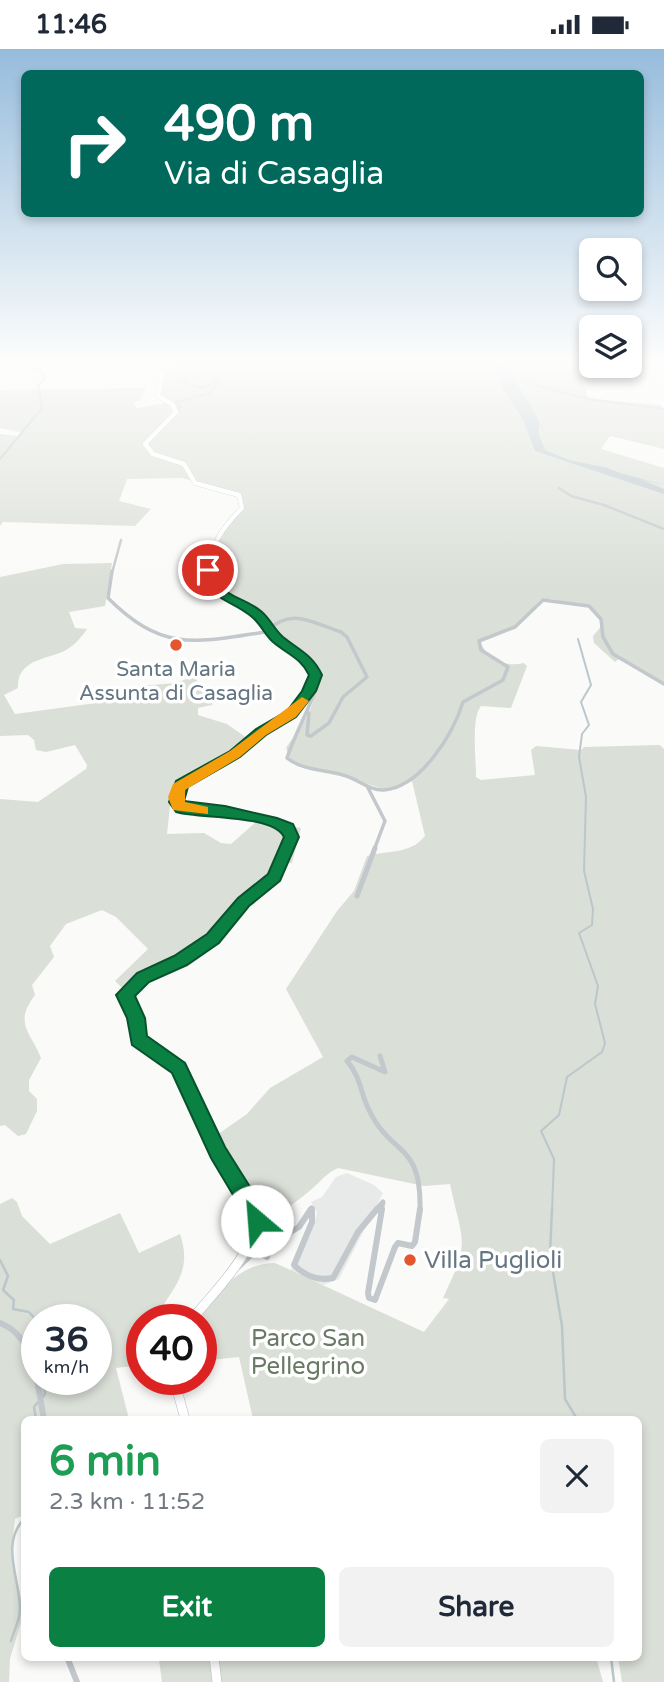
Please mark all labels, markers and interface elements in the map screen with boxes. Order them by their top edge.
text: 11:46 [35,9,107,40]
text: 490 m [164,95,314,154]
icon: right [49,98,140,189]
text: Via di Casaglia [164,155,384,193]
map controls [579,238,642,378]
button: search [579,238,642,301]
button: layers [579,315,642,378]
pin [178,540,238,600]
icon: arrive [189,551,227,589]
marker: Santa Maria Assunta di Casaglia [168,637,184,653]
place label: Santa Maria Assunta di Casaglia [79,657,273,706]
position arrow [220,1184,294,1258]
place label: Villa Puglioli [424,1246,562,1275]
marker: Villa Puglioli [402,1252,418,1268]
speed limit sign: 40 [126,1304,217,1395]
text: 36 [45,1319,88,1361]
park label: Parco San Pellegrino [251,1324,365,1381]
text: km/h [44,1356,89,1378]
text: 6 min [49,1436,161,1487]
button: close [540,1439,614,1513]
text: 2.3 km · 11:52 [49,1488,205,1516]
button: Exit [49,1567,325,1647]
button: Share [339,1567,614,1647]

